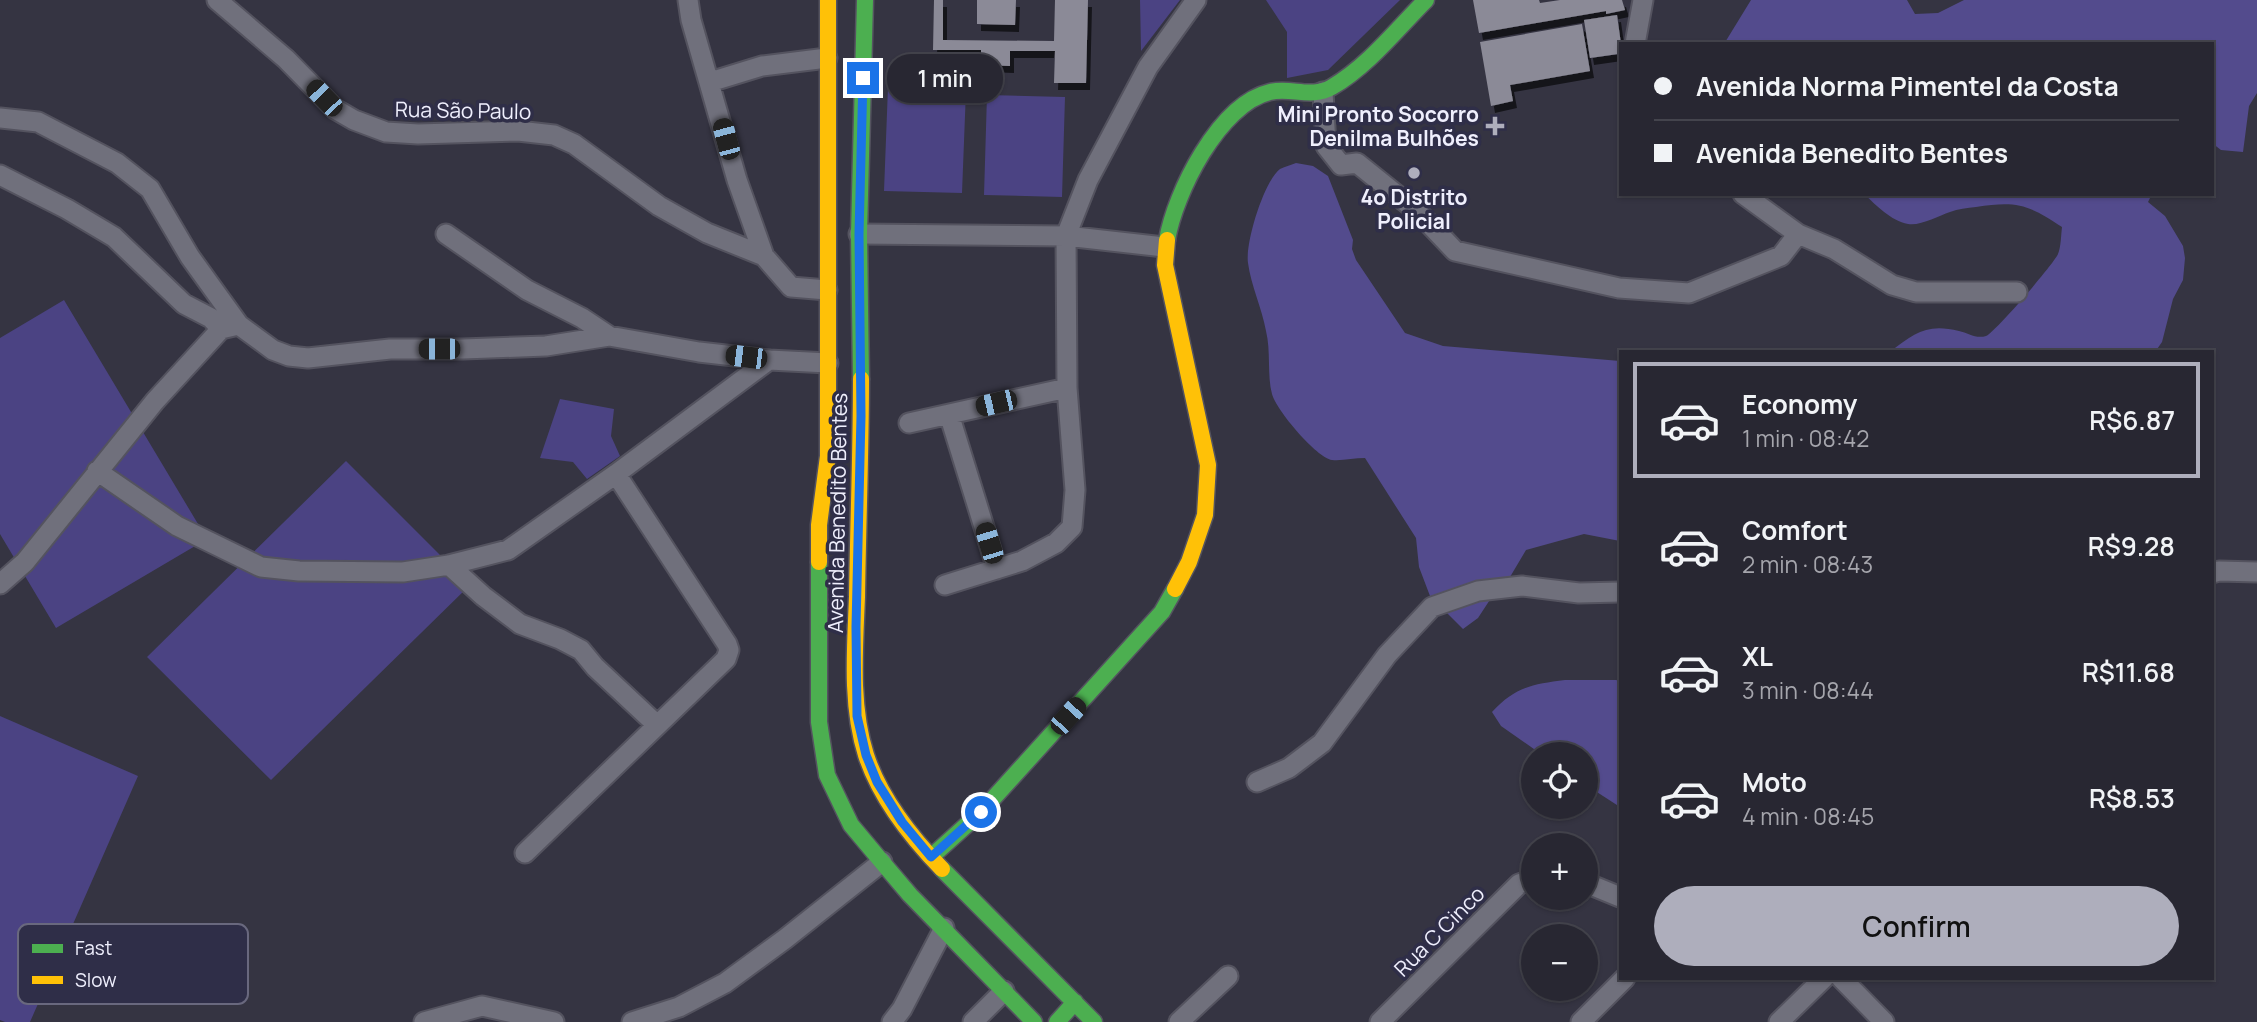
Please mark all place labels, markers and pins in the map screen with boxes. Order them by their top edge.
place label: Mini Pronto Socorro Denilma Bulhões [1277,100,1479,152]
marker: Mini Pronto Socorro Denilma Bulhões [1485,116,1505,136]
marker: 4o Distrito Policial [1406,165,1422,181]
place label: 4o Distrito Policial [1361,183,1467,235]

